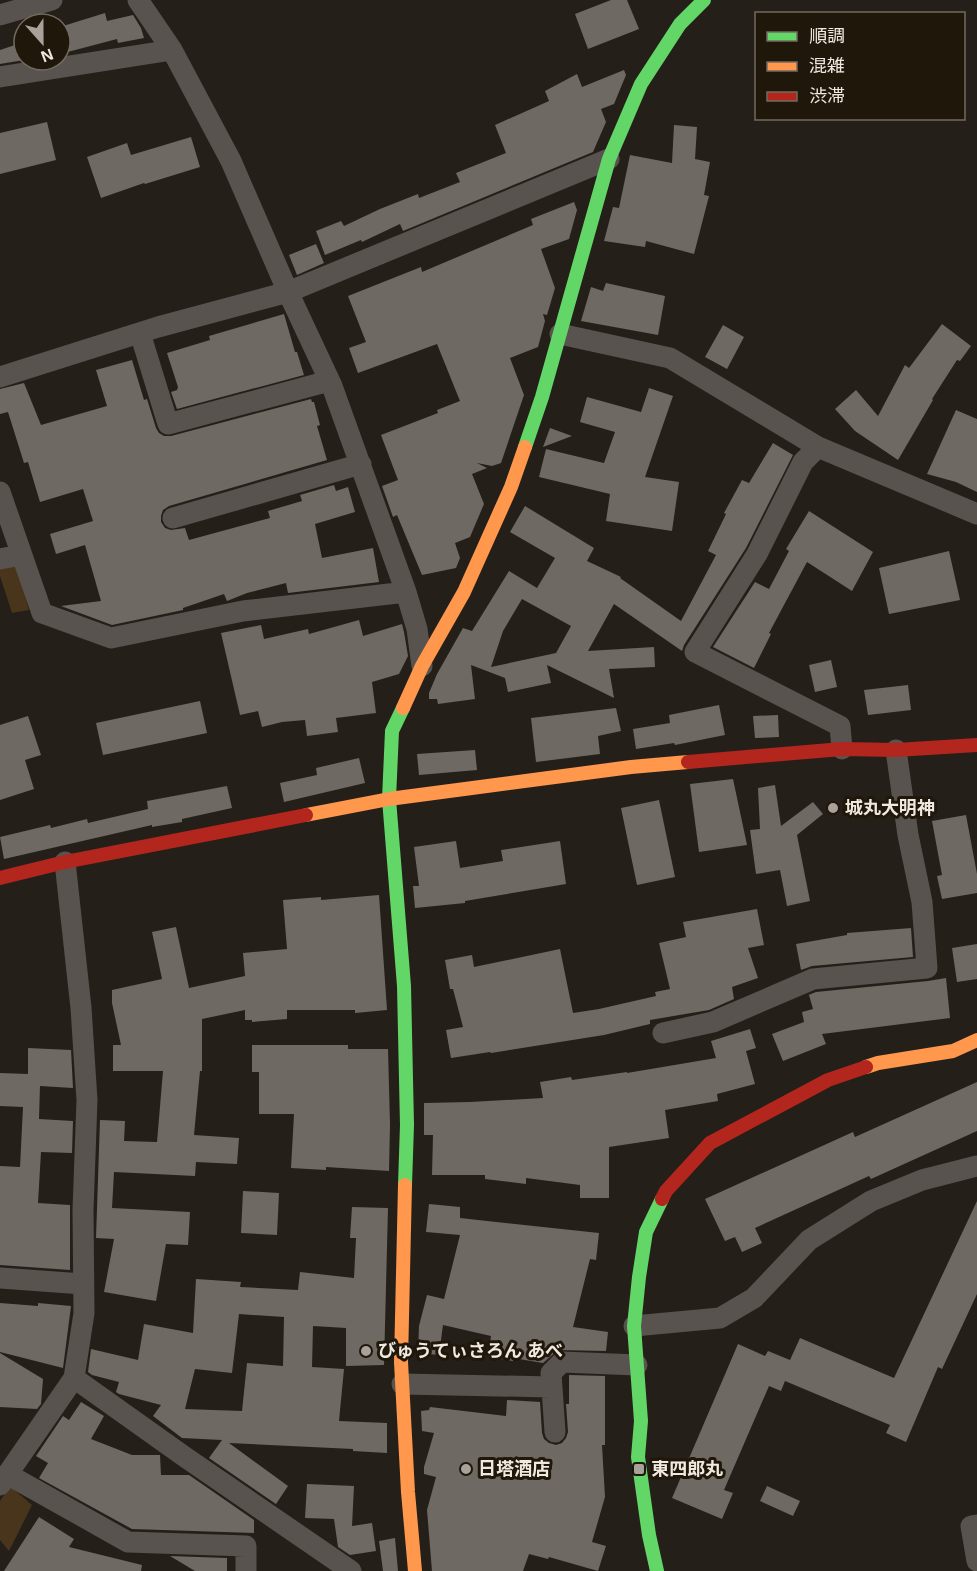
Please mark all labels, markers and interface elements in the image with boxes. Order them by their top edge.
north arrow [12,12,72,72]
legend [755,12,965,120]
text: 順調 [809,26,845,46]
text: N [39,46,56,66]
text: 混雑 [809,56,845,76]
text: 渋滞 [809,86,845,106]
place label: 城丸大明神 [845,798,935,818]
marker: 城丸大明神 [826,801,840,815]
place label: びゅうてぃさろん あべ [378,1341,563,1361]
marker: びゅうてぃさろん あべ [359,1344,373,1358]
place label: 日塔酒店 [478,1459,550,1479]
place label: 東四郎丸 [651,1459,723,1479]
marker: 日塔酒店 [459,1462,473,1476]
marker: 東四郎丸 [632,1462,646,1476]

